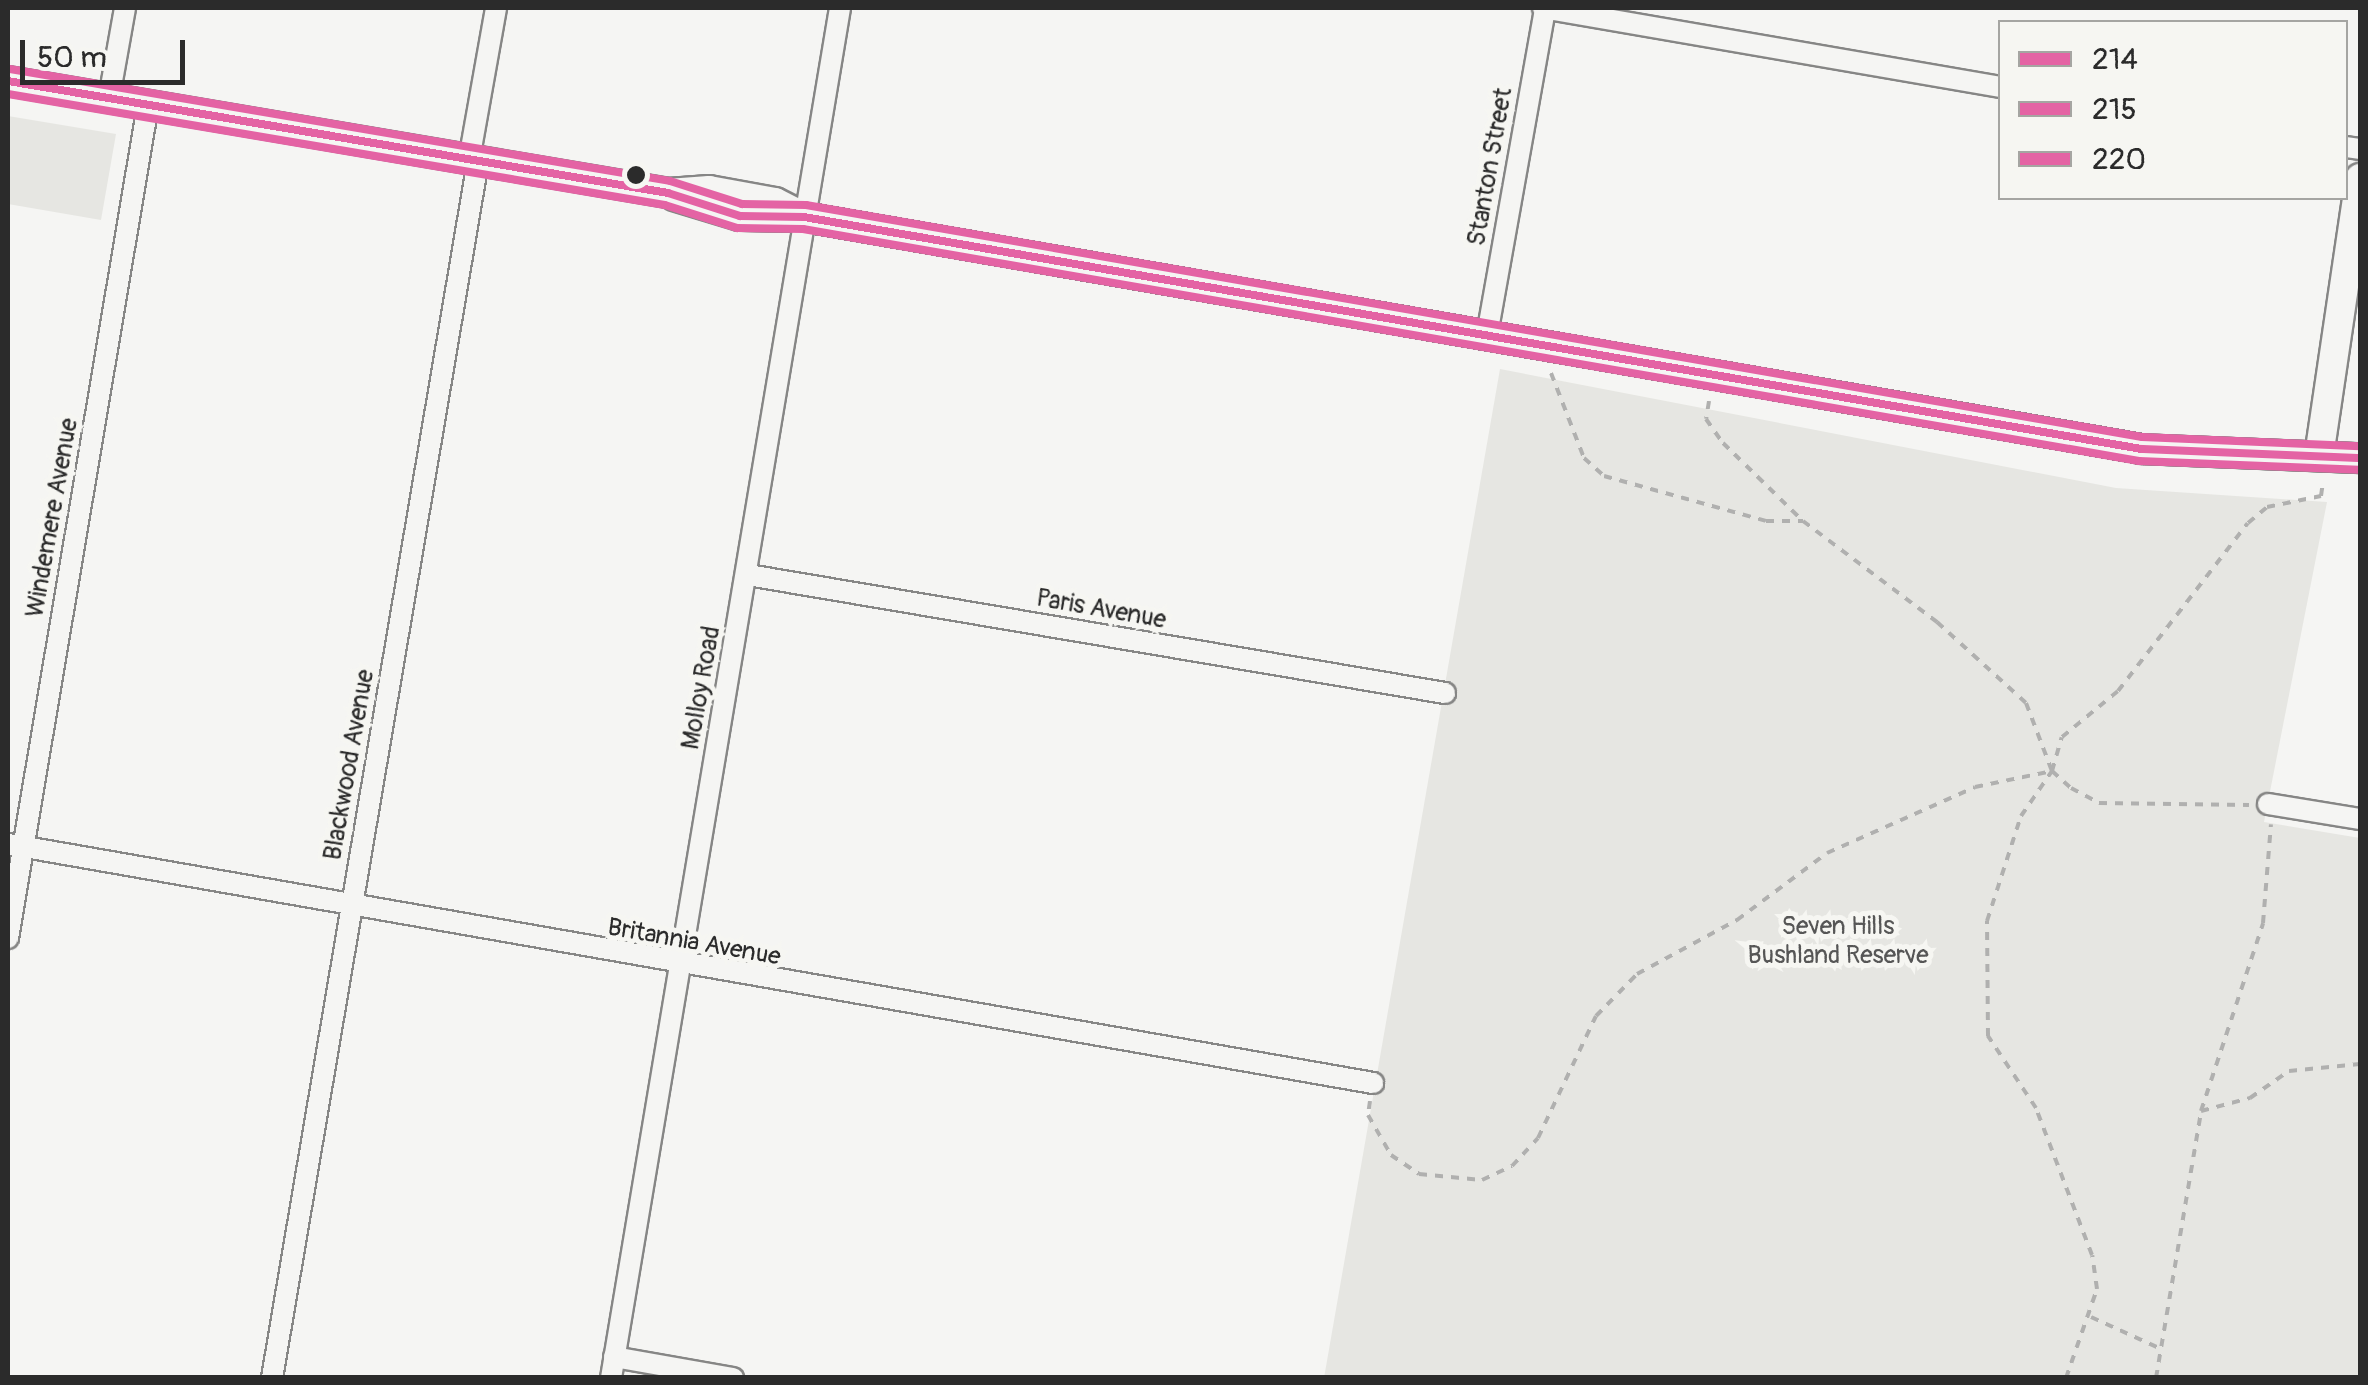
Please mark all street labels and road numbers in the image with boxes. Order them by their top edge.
street label: Stanton Street [1462,86,1520,248]
street label: Windemere Avenue [21,416,85,620]
street label: Paris Avenue [1034,584,1168,636]
street label: Molloy Road [676,624,728,752]
street label: Blackwood Avenue [318,667,382,863]
street label: Britannia Avenue [605,913,783,973]

